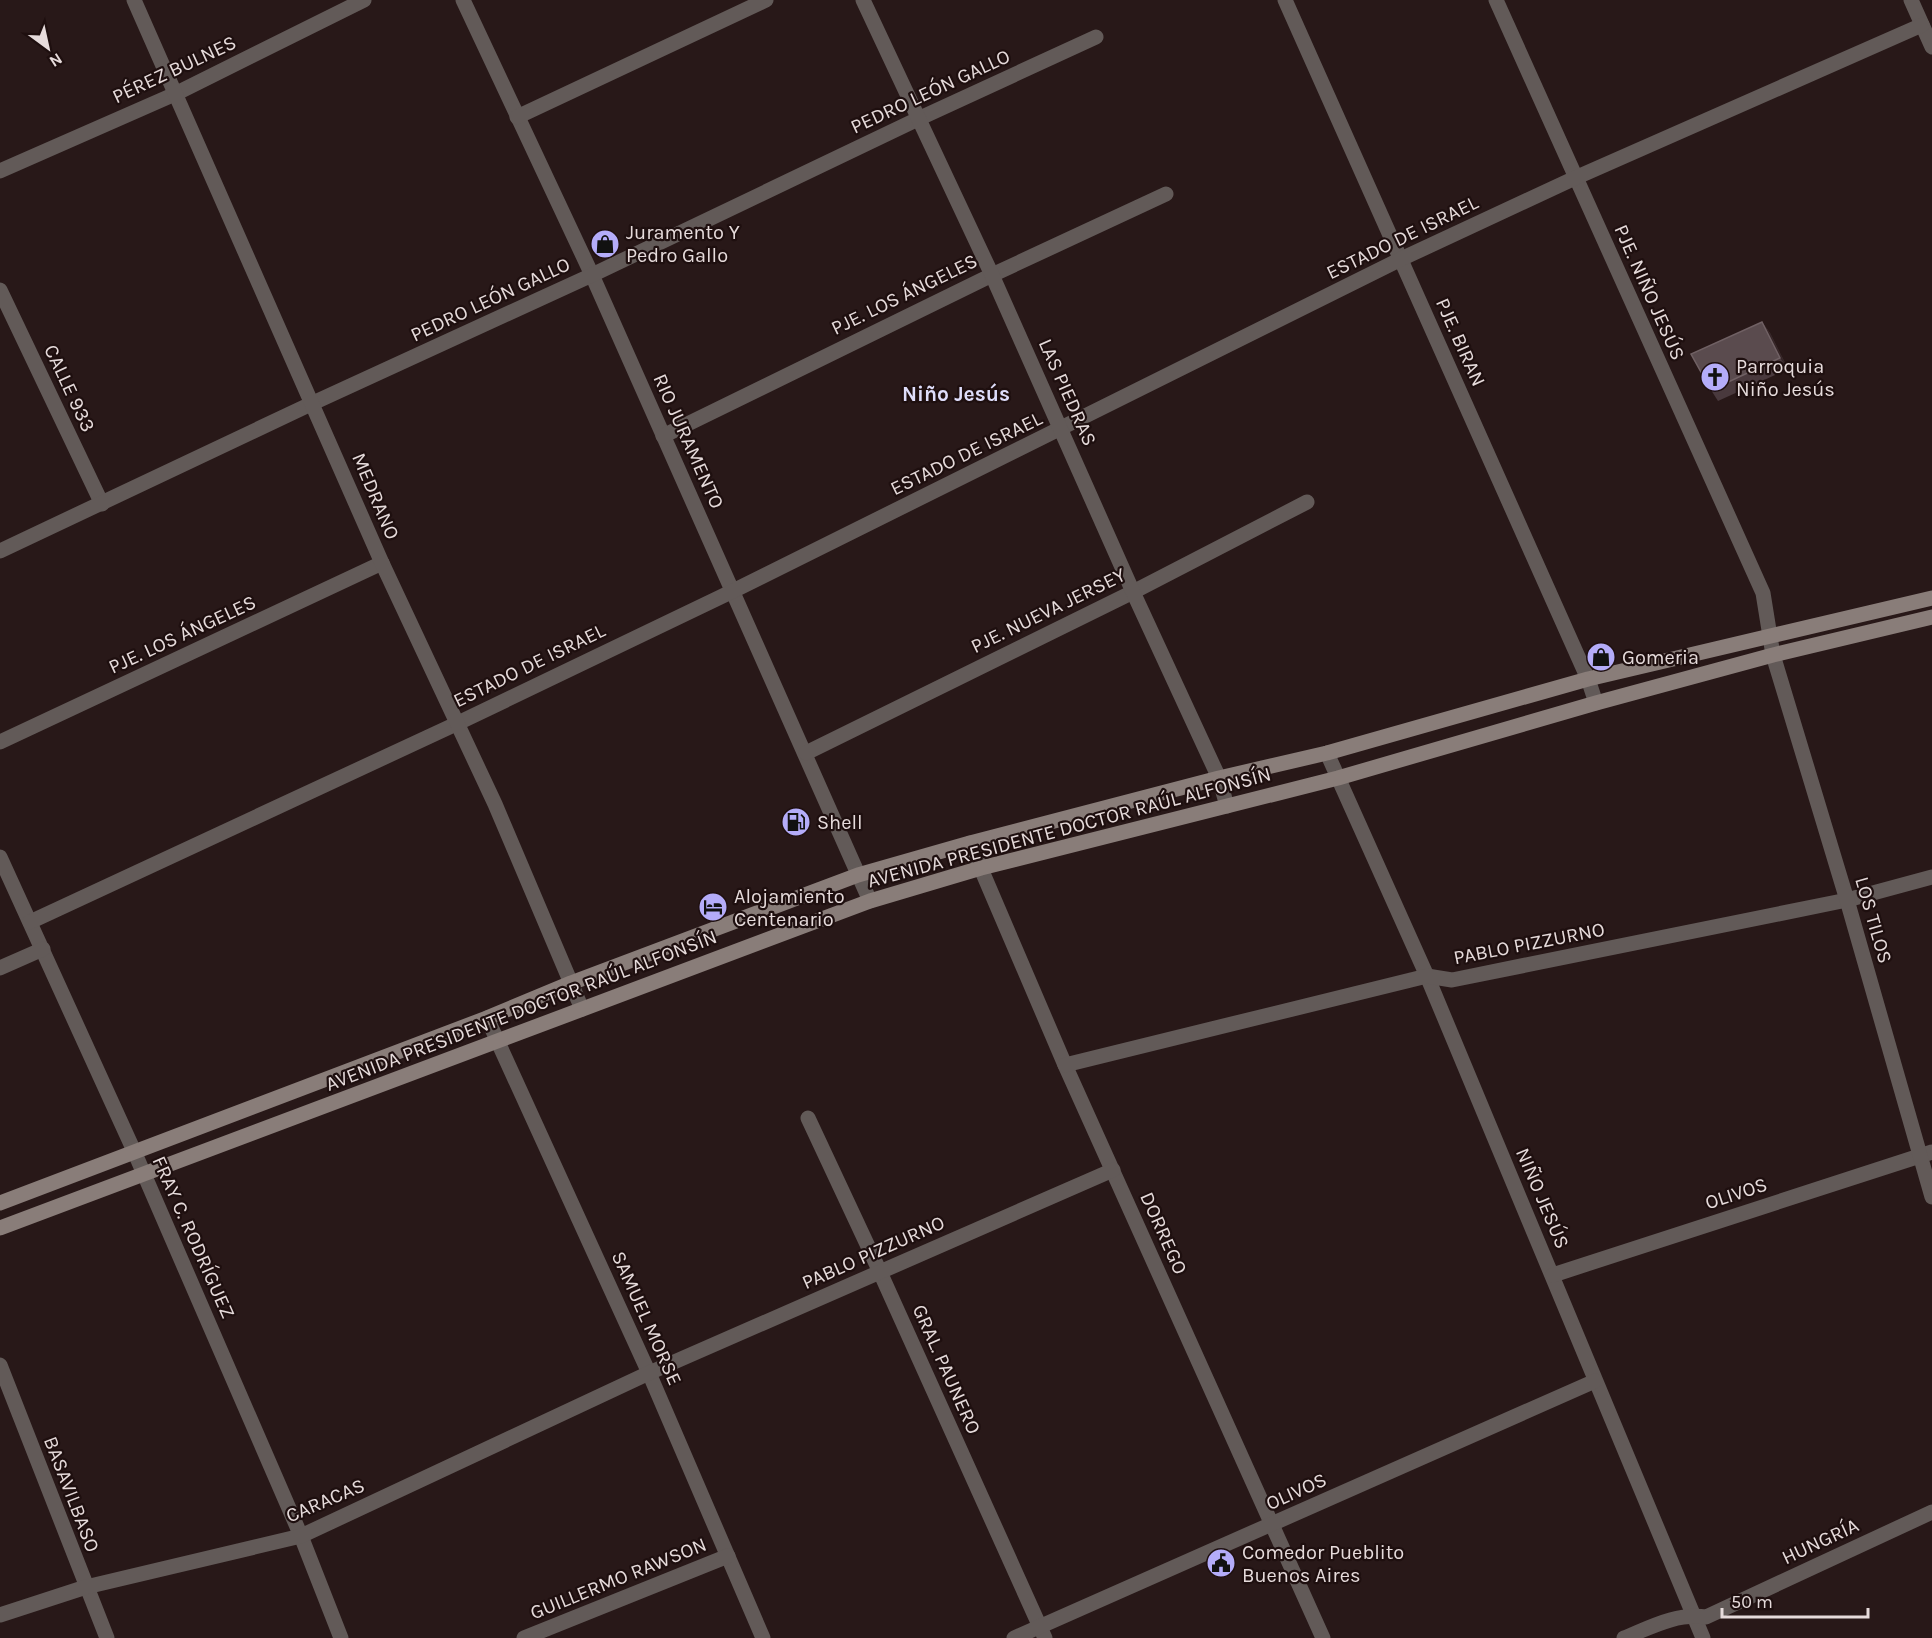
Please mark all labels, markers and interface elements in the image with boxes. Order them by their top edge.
north arrow [18,18,78,78]
street label: PÉREZ BULNES [108,30,240,108]
street label: PEDRO LEÓN GALLO [846,43,1014,139]
text: N [46,49,66,71]
street label: ESTADO DE ISRAEL [1323,190,1482,284]
street label: PJE. NIÑO JESÚS [1609,220,1691,364]
place label: Juramento Y Pedro Gallo [626,221,740,267]
shop icon: Juramento Y Pedro Gallo [589,228,621,260]
street label: PJE. LOS ÁNGELES [827,248,981,340]
street label: PEDRO LEÓN GALLO [406,251,574,347]
street label: PJE. BIRAN [1431,295,1490,390]
street label: LAS PIEDRAS [1034,335,1101,449]
street label: CALLE 933 [39,341,100,436]
place label: Parroquia Niño Jesús [1736,355,1835,401]
church icon: Parroquia Niño Jesús [1699,361,1731,393]
street label: RIO JURAMENTO [649,370,729,512]
district label: Niño Jesús [902,382,1010,406]
street label: ESTADO DE ISRAEL [887,406,1046,500]
street label: MEDRANO [347,449,404,543]
street label: PJE. NUEVA JERSEY [967,563,1129,658]
street label: PJE. LOS ÁNGELES [105,589,259,679]
street label: ESTADO DE ISRAEL [450,618,609,712]
shop icon: Gomeria [1585,641,1617,673]
place label: Gomeria [1622,646,1699,669]
street label: AVENIDA PRESIDENTE DOCTOR RAÚL ALFONSÍN [865,761,1273,893]
fuel station icon: Shell [780,806,812,838]
place label: Shell [817,811,863,834]
street label: LOS TILOS [1850,874,1897,966]
place label: Alojamiento Centenario [734,885,845,931]
hotel icon: Alojamiento Centenario [697,891,729,923]
street label: PABLO PIZZURNO [1452,918,1607,969]
street label: AVENIDA PRESIDENTE DOCTOR RAÚL ALFONSÍN [322,924,720,1096]
street label: NIÑO JESÚS [1511,1144,1575,1252]
street label: FRAY C. RODRÍGUEZ [147,1152,241,1322]
street label: OLIVOS [1702,1173,1770,1214]
street label: DORREGO [1135,1188,1192,1278]
street label: PABLO PIZZURNO [798,1211,948,1294]
street label: SAMUEL MORSE [607,1248,686,1389]
street label: GRAL. PAUNERO [908,1301,985,1437]
street label: BASAVILBASO [39,1433,104,1555]
street label: OLIVOS [1262,1468,1330,1515]
street label: CARACAS [282,1474,368,1527]
street label: HUNGRÍA [1778,1513,1862,1569]
street label: GUILLERMO RAWSON [527,1533,710,1624]
place label: Comedor Pueblito Buenos Aires [1242,1541,1404,1587]
public building icon: Comedor Pueblito Buenos Aires [1205,1547,1237,1579]
scale bar [1722,1581,1868,1619]
text: 50 m [1731,1591,1773,1613]

